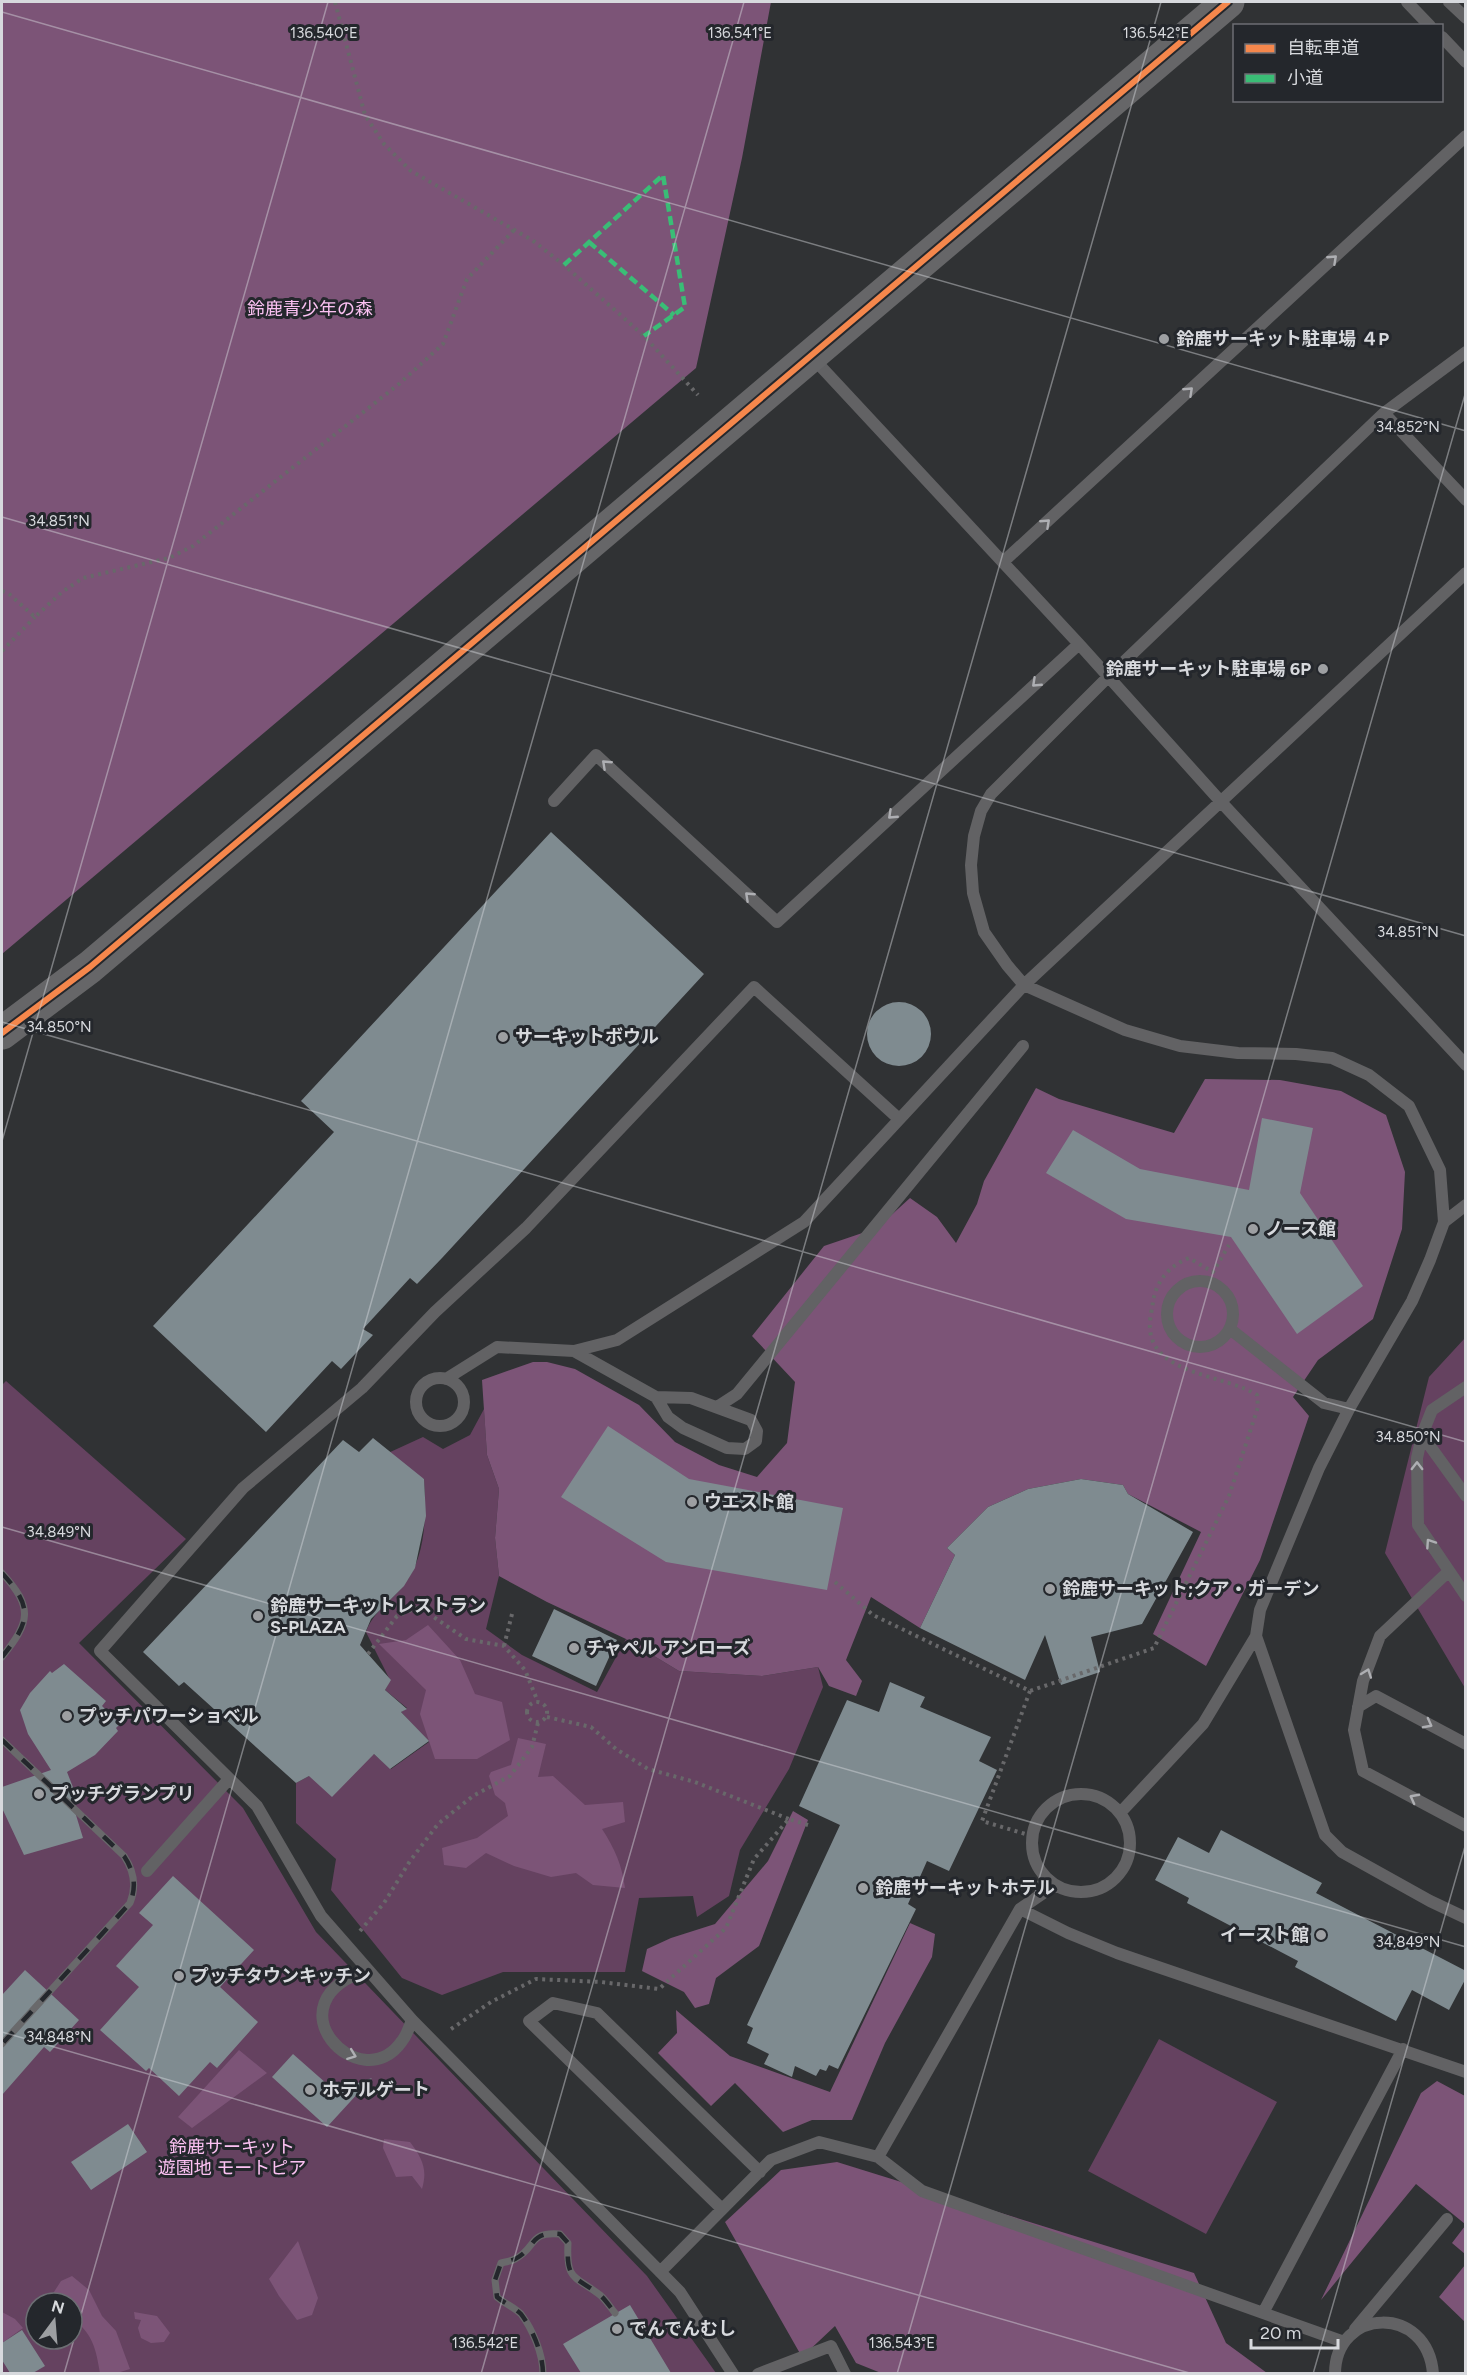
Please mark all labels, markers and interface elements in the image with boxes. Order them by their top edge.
text: 136.540°E [290,24,358,42]
text: 136.541°E [708,24,772,42]
text: 136.542°E [1123,24,1189,42]
legend [1233,24,1443,102]
text: 自転車道 [1287,37,1359,59]
text: 小道 [1287,67,1323,89]
one-way arrow [1326,255,1336,266]
park label: 鈴鹿青少年の森 [247,298,373,320]
place label: 鈴鹿サーキット駐車場 ４P [1176,328,1389,350]
marker: 鈴鹿サーキット駐車場 ４P [1157,332,1171,346]
one-way arrow [1182,387,1193,398]
text: 34.852°N [1376,418,1440,436]
text: 34.851°N [28,512,90,530]
one-way arrow [1039,519,1049,530]
place label: 鈴鹿サーキット駐車場 6P [1105,658,1311,680]
marker: 鈴鹿サーキット駐車場 6P [1316,662,1330,676]
one-way arrow [1032,676,1043,687]
one-way arrow [602,760,612,771]
one-way arrow [889,808,899,819]
one-way arrow [745,892,756,903]
text: 34.851°N [1377,923,1439,941]
text: 34.850°N [26,1018,92,1036]
place label: サーキットボウル [515,1026,659,1048]
marker: サーキットボウル [496,1030,510,1044]
place label: ノース館 [1265,1218,1336,1240]
marker: ノース館 [1246,1222,1260,1236]
text: 34.850°N [1375,1428,1441,1446]
one-way arrow [1411,1462,1423,1471]
place label: ウエスト館 [704,1491,794,1513]
marker: ウエスト館 [685,1495,699,1509]
text: 34.849°N [27,1523,91,1541]
one-way arrow [1426,1539,1437,1550]
place label: 鈴鹿サーキット;クア・ガーデン [1062,1578,1320,1600]
marker: 鈴鹿サーキット;クア・ガーデン [1043,1582,1057,1596]
place label: 鈴鹿サーキットレストラン S-PLAZA [270,1595,486,1638]
marker: 鈴鹿サーキットレストラン S-PLAZA [251,1609,265,1623]
place label: チャペル アンローズ [586,1637,750,1659]
marker: チャペル アンローズ [567,1641,581,1655]
one-way arrow [1359,1668,1372,1679]
place label: プッチパワーショベル [79,1705,259,1727]
marker: プッチパワーショベル [60,1709,74,1723]
one-way arrow [1422,1717,1432,1728]
place label: プッチグランプリ [51,1783,194,1805]
marker: プッチグランプリ [32,1787,46,1801]
one-way arrow [1410,1794,1421,1805]
place label: 鈴鹿サーキットホテル [875,1877,1055,1899]
marker: 鈴鹿サーキットホテル [856,1881,870,1895]
place label: イースト館 [1220,1924,1309,1946]
marker: イースト館 [1314,1928,1328,1942]
text: 34.849°N [1376,1933,1440,1951]
place label: プッチタウンキッチン [191,1965,371,1987]
marker: プッチタウンキッチン [172,1969,186,1983]
text: 34.848°N [26,2028,92,2046]
one-way arrow [346,2048,357,2061]
place label: ホテルゲート [322,2079,430,2101]
marker: ホテルゲート [303,2083,317,2097]
park label: 鈴鹿サーキット 遊園地 モートピア [158,2136,306,2179]
north arrow [24,2291,84,2351]
text: N [49,2296,67,2318]
scale bar [1251,2312,1338,2350]
place label: でんでんむし [629,2318,736,2340]
marker: でんでんむし [610,2322,624,2336]
text: 20 m [1260,2322,1301,2344]
text: 136.542°E [452,2334,518,2352]
text: 136.543°E [869,2334,935,2352]

